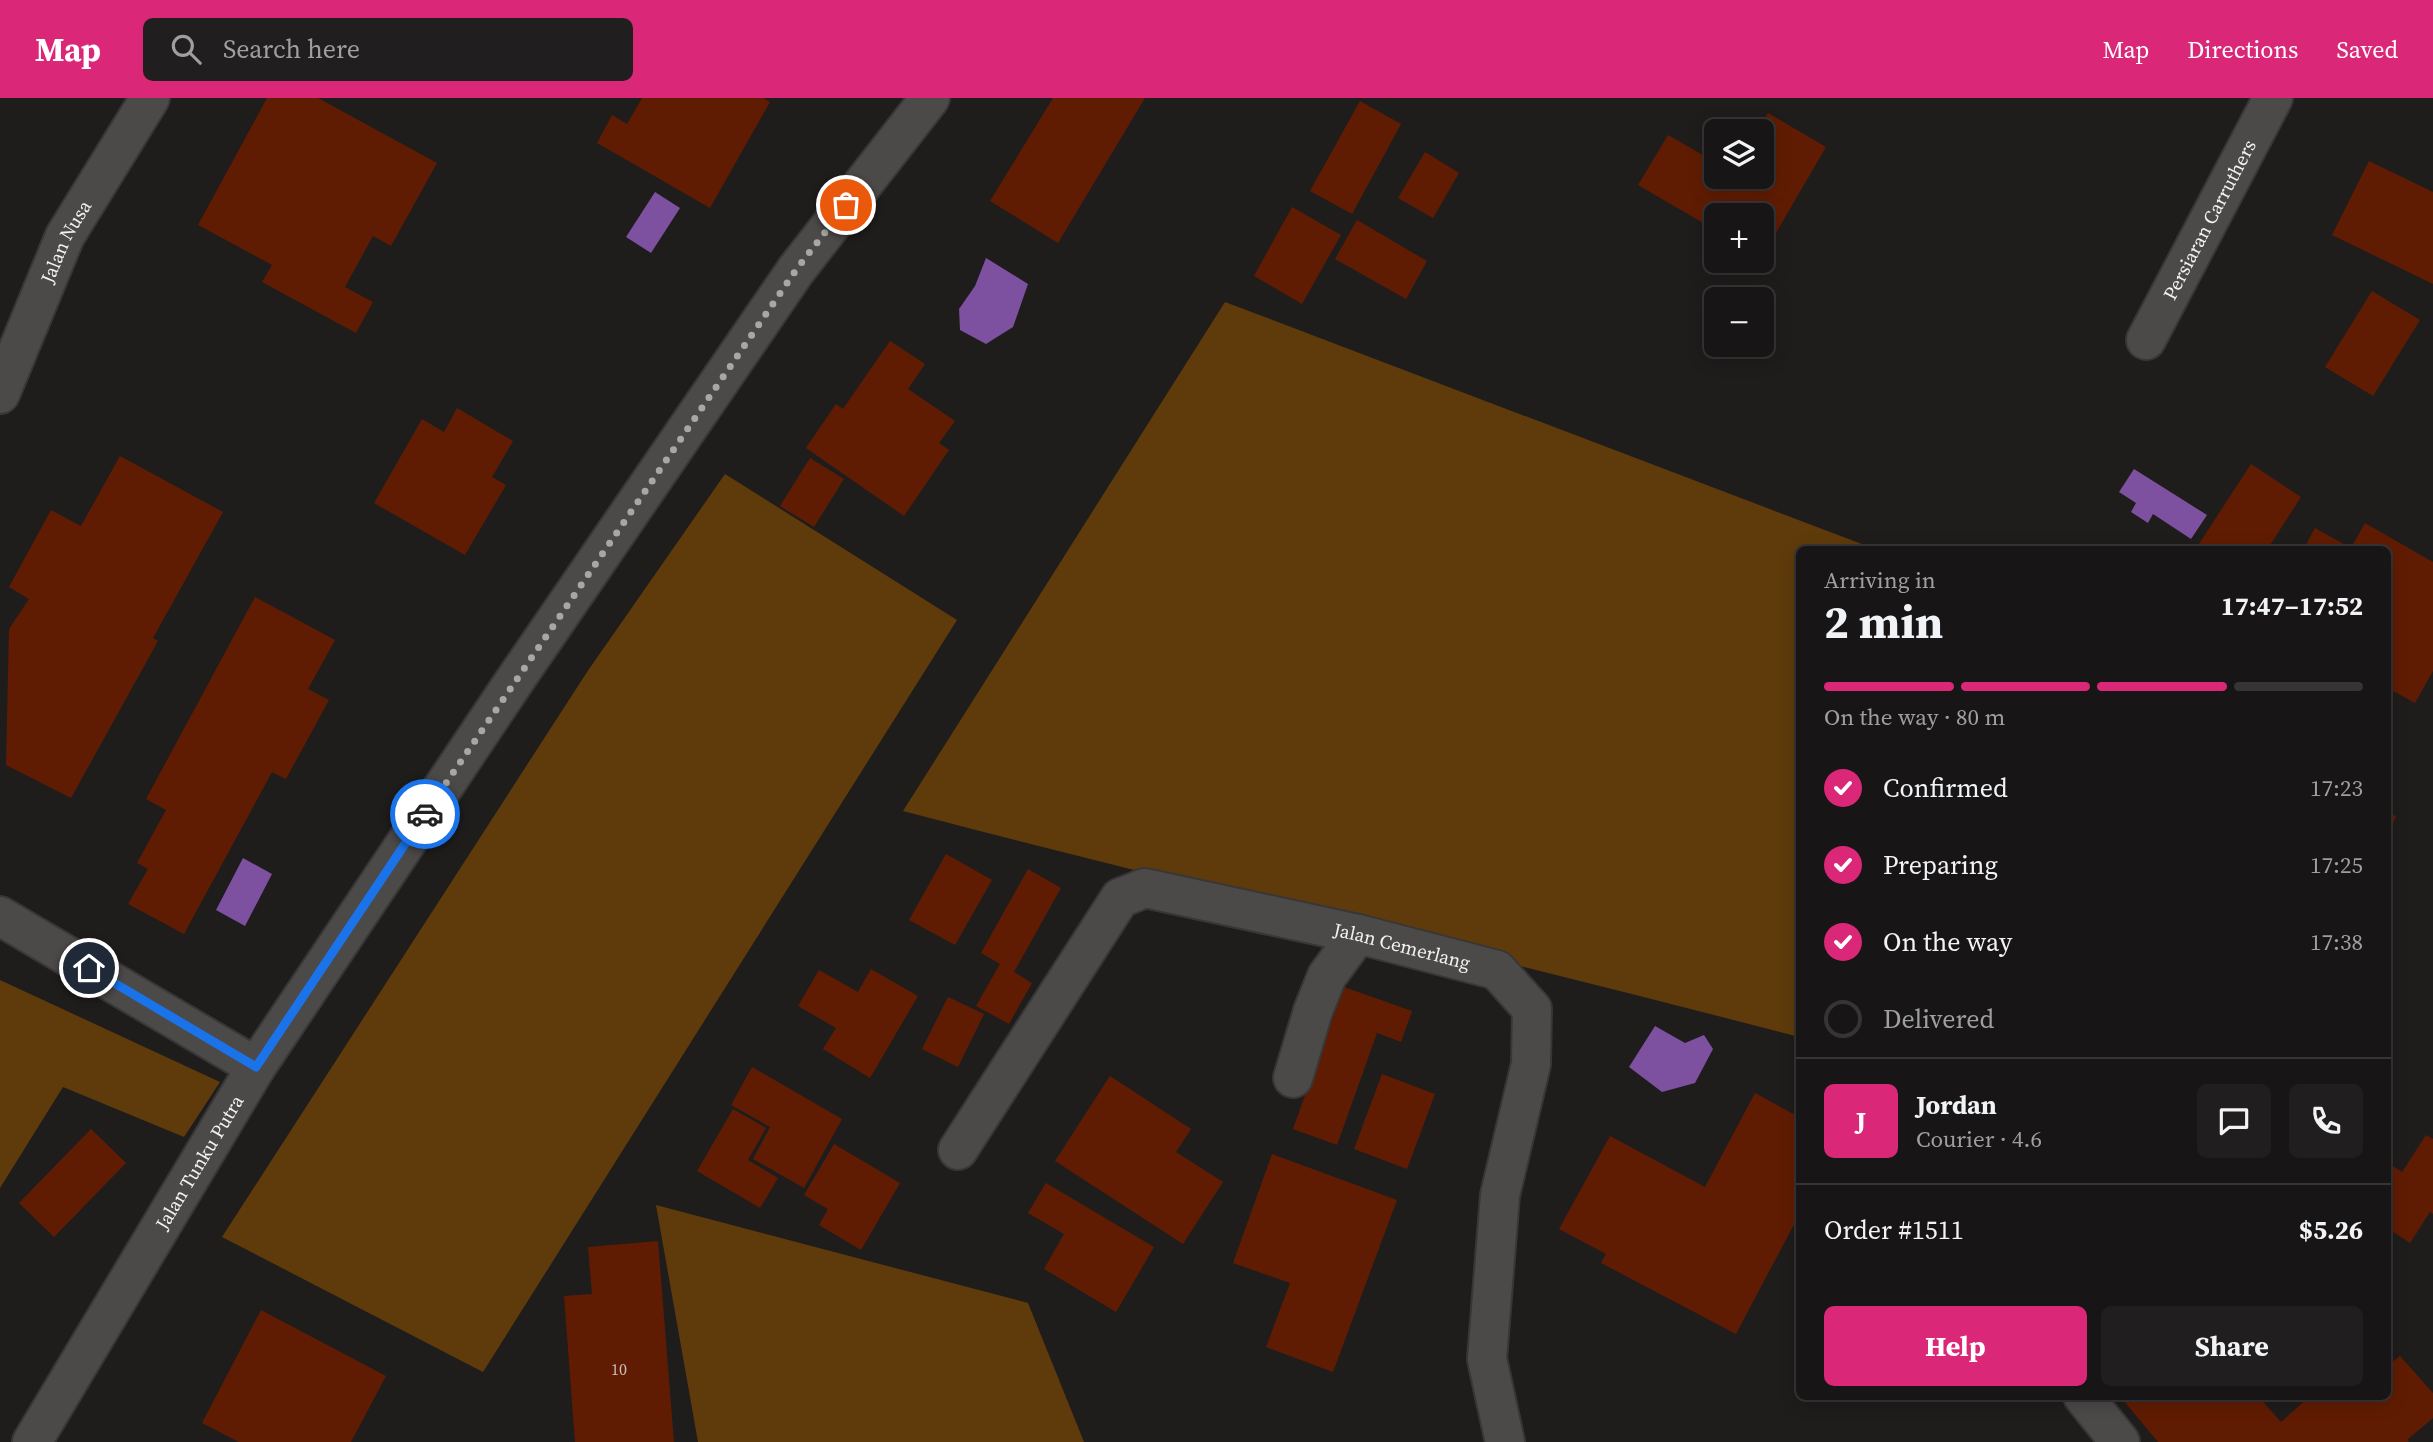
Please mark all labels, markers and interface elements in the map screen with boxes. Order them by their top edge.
search box [143,18,633,81]
text: Map [35,27,101,72]
icon: search [167,30,205,68]
text: Search here [223,31,360,67]
text: Map [2102,33,2149,66]
text: Directions [2187,33,2298,66]
text: Saved [2336,33,2398,66]
map controls [1704,119,1774,357]
button: layers [1704,119,1774,189]
street label: Persiaran Carruthers [2156,135,2262,304]
pin [816,175,876,235]
icon: bag [827,186,865,224]
street label: Jalan Nusa [34,195,97,288]
button: + [1704,203,1774,273]
button: − [1704,287,1774,357]
text: Arriving in [1824,564,1936,596]
text: 17:47–17:52 [2221,588,2363,624]
text: 2 min [1824,590,1943,653]
text: On the way · 80 m [1824,701,2005,733]
icon: check [1824,769,1862,807]
text: Confirmed [1883,770,2008,806]
text: 17:23 [2310,772,2363,804]
courier [390,779,460,849]
icon: car [406,795,444,833]
icon: check [1824,846,1862,884]
text: Preparing [1883,847,1998,883]
text: 17:25 [2310,849,2363,881]
street label: Jalan Cemerlang [1330,916,1473,976]
icon: check [1824,923,1862,961]
text: On the way [1883,924,2012,960]
text: 17:38 [2310,926,2363,958]
pin [59,938,119,998]
icon: home [70,949,108,987]
text: Delivered [1883,1001,1994,1037]
button: chat [2197,1084,2271,1158]
button: phone [2289,1084,2363,1158]
text: Jordan [1916,1087,1997,1123]
street label: Jalan Tunku Putra [148,1090,250,1235]
text: J [1856,1103,1866,1139]
text: Courier · 4.6 [1916,1123,2042,1155]
text: Order #1511 [1824,1212,1964,1248]
text: $5.26 [2299,1212,2363,1248]
button: Help [1824,1306,2087,1386]
button: Share [2101,1306,2363,1386]
house number: 10 [611,1358,627,1380]

